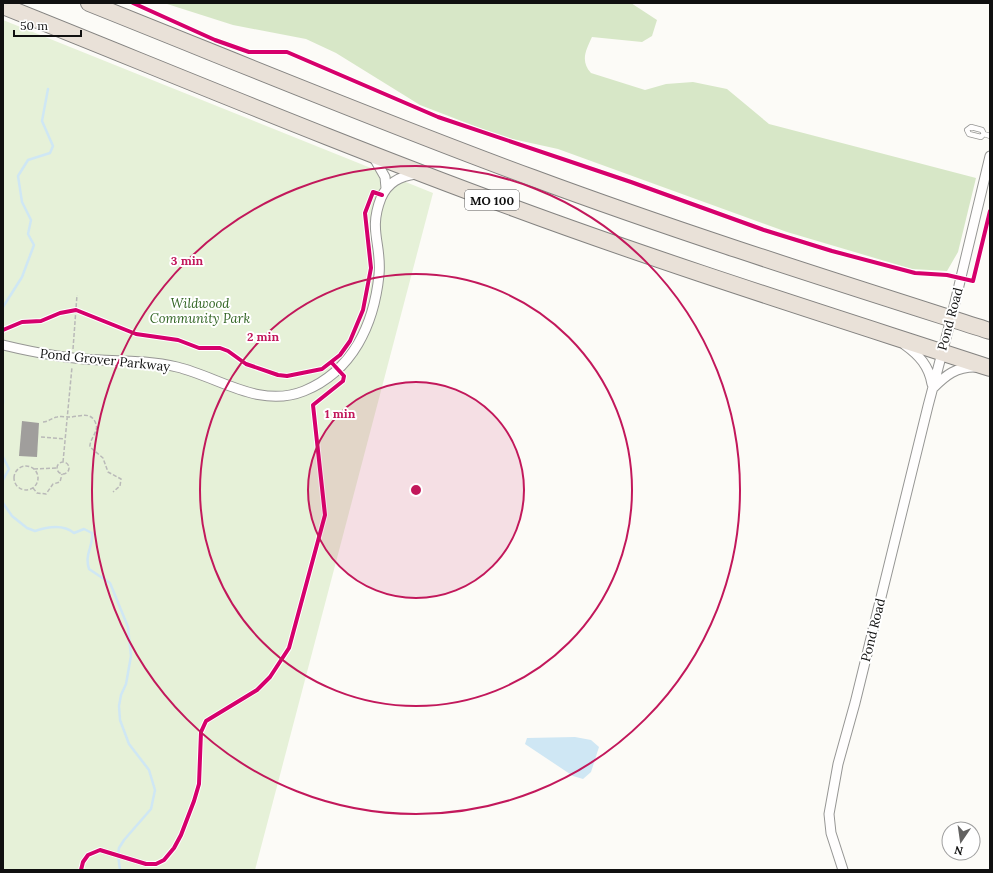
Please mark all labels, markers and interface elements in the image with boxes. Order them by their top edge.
scale bar [14,12,81,38]
text: 50 m [20,18,48,33]
road number: MO 100 [465,190,519,210]
text: 3 min [171,253,204,268]
street label: Pond Road [933,285,967,352]
park label: Wildwood Community Park [150,295,250,327]
text: 2 min [247,329,279,344]
street label: Pond Grover Parkway [39,345,171,375]
text: 1 min [325,406,356,421]
centre of rings [409,483,423,497]
street label: Pond Road [857,596,889,663]
north arrow [941,821,981,861]
text: N [953,843,964,859]

